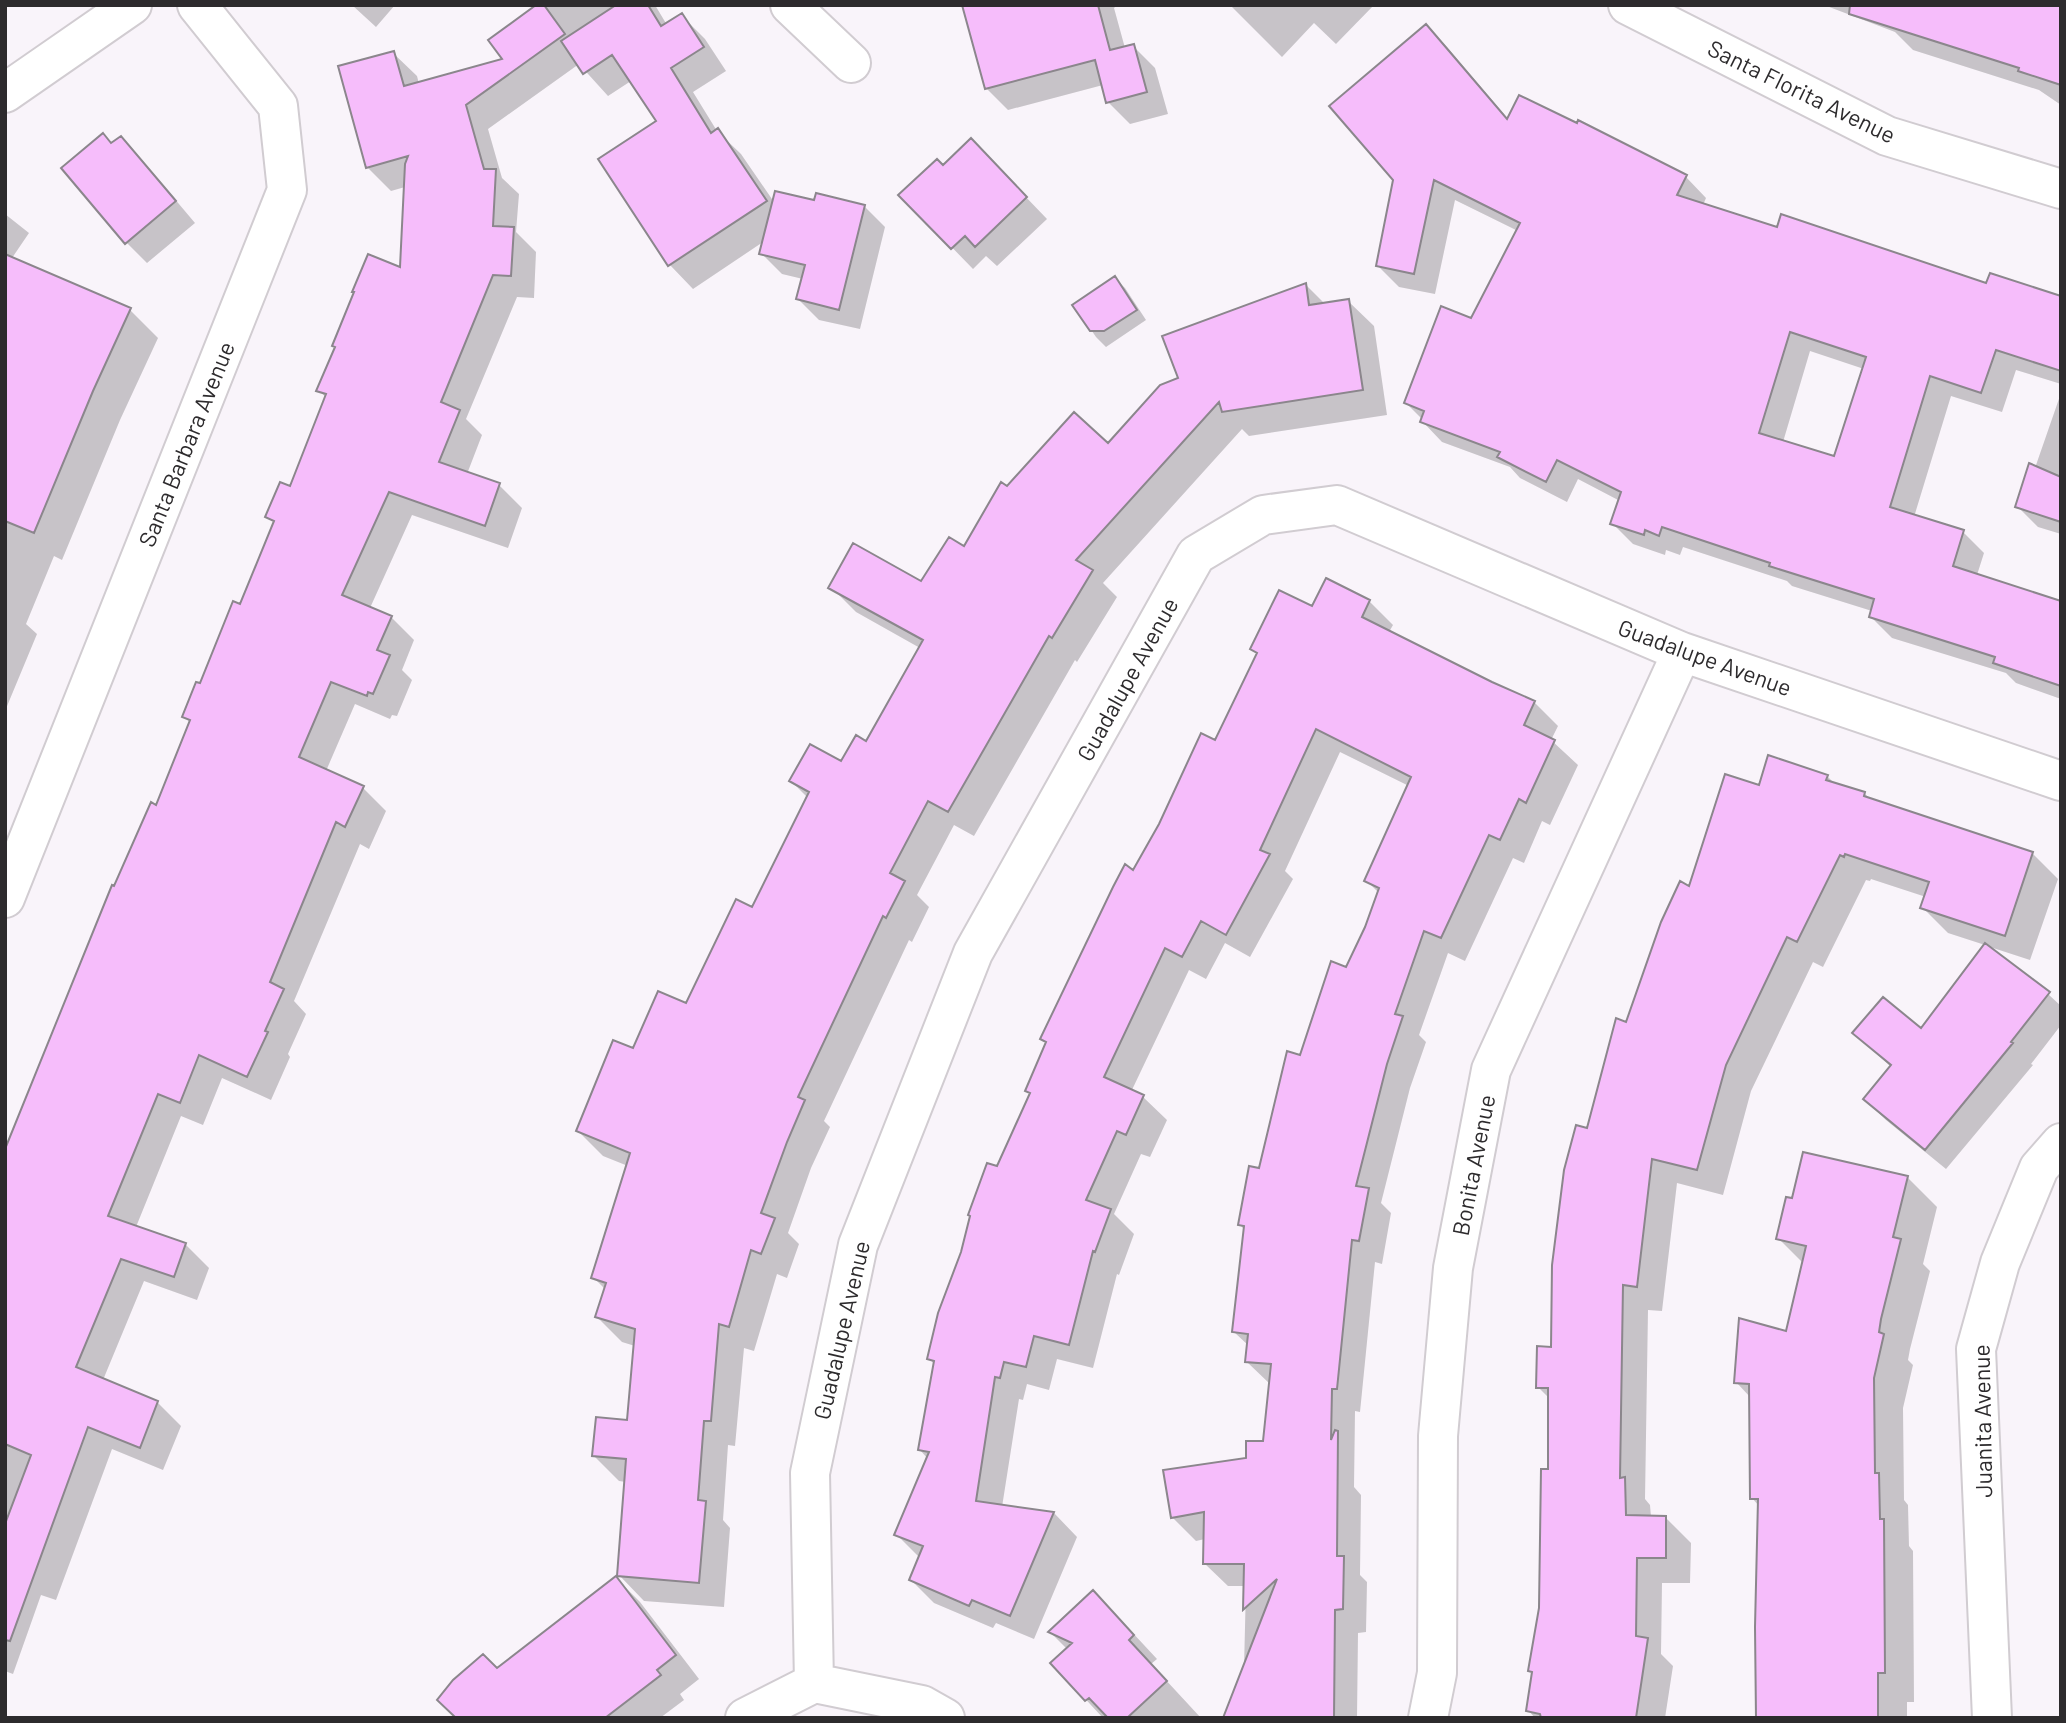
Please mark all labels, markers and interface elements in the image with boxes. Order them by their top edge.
street label: Santa Florita Avenue [1704,33,1900,149]
street label: Santa Barbara Avenue [132,337,240,551]
street label: Guadalupe Avenue [1070,592,1184,766]
street label: Guadalupe Avenue [1614,613,1796,701]
street label: Bonita Avenue [1446,1092,1500,1238]
street label: Guadalupe Avenue [807,1238,875,1422]
street label: Juanita Avenue [1967,1344,1997,1498]

